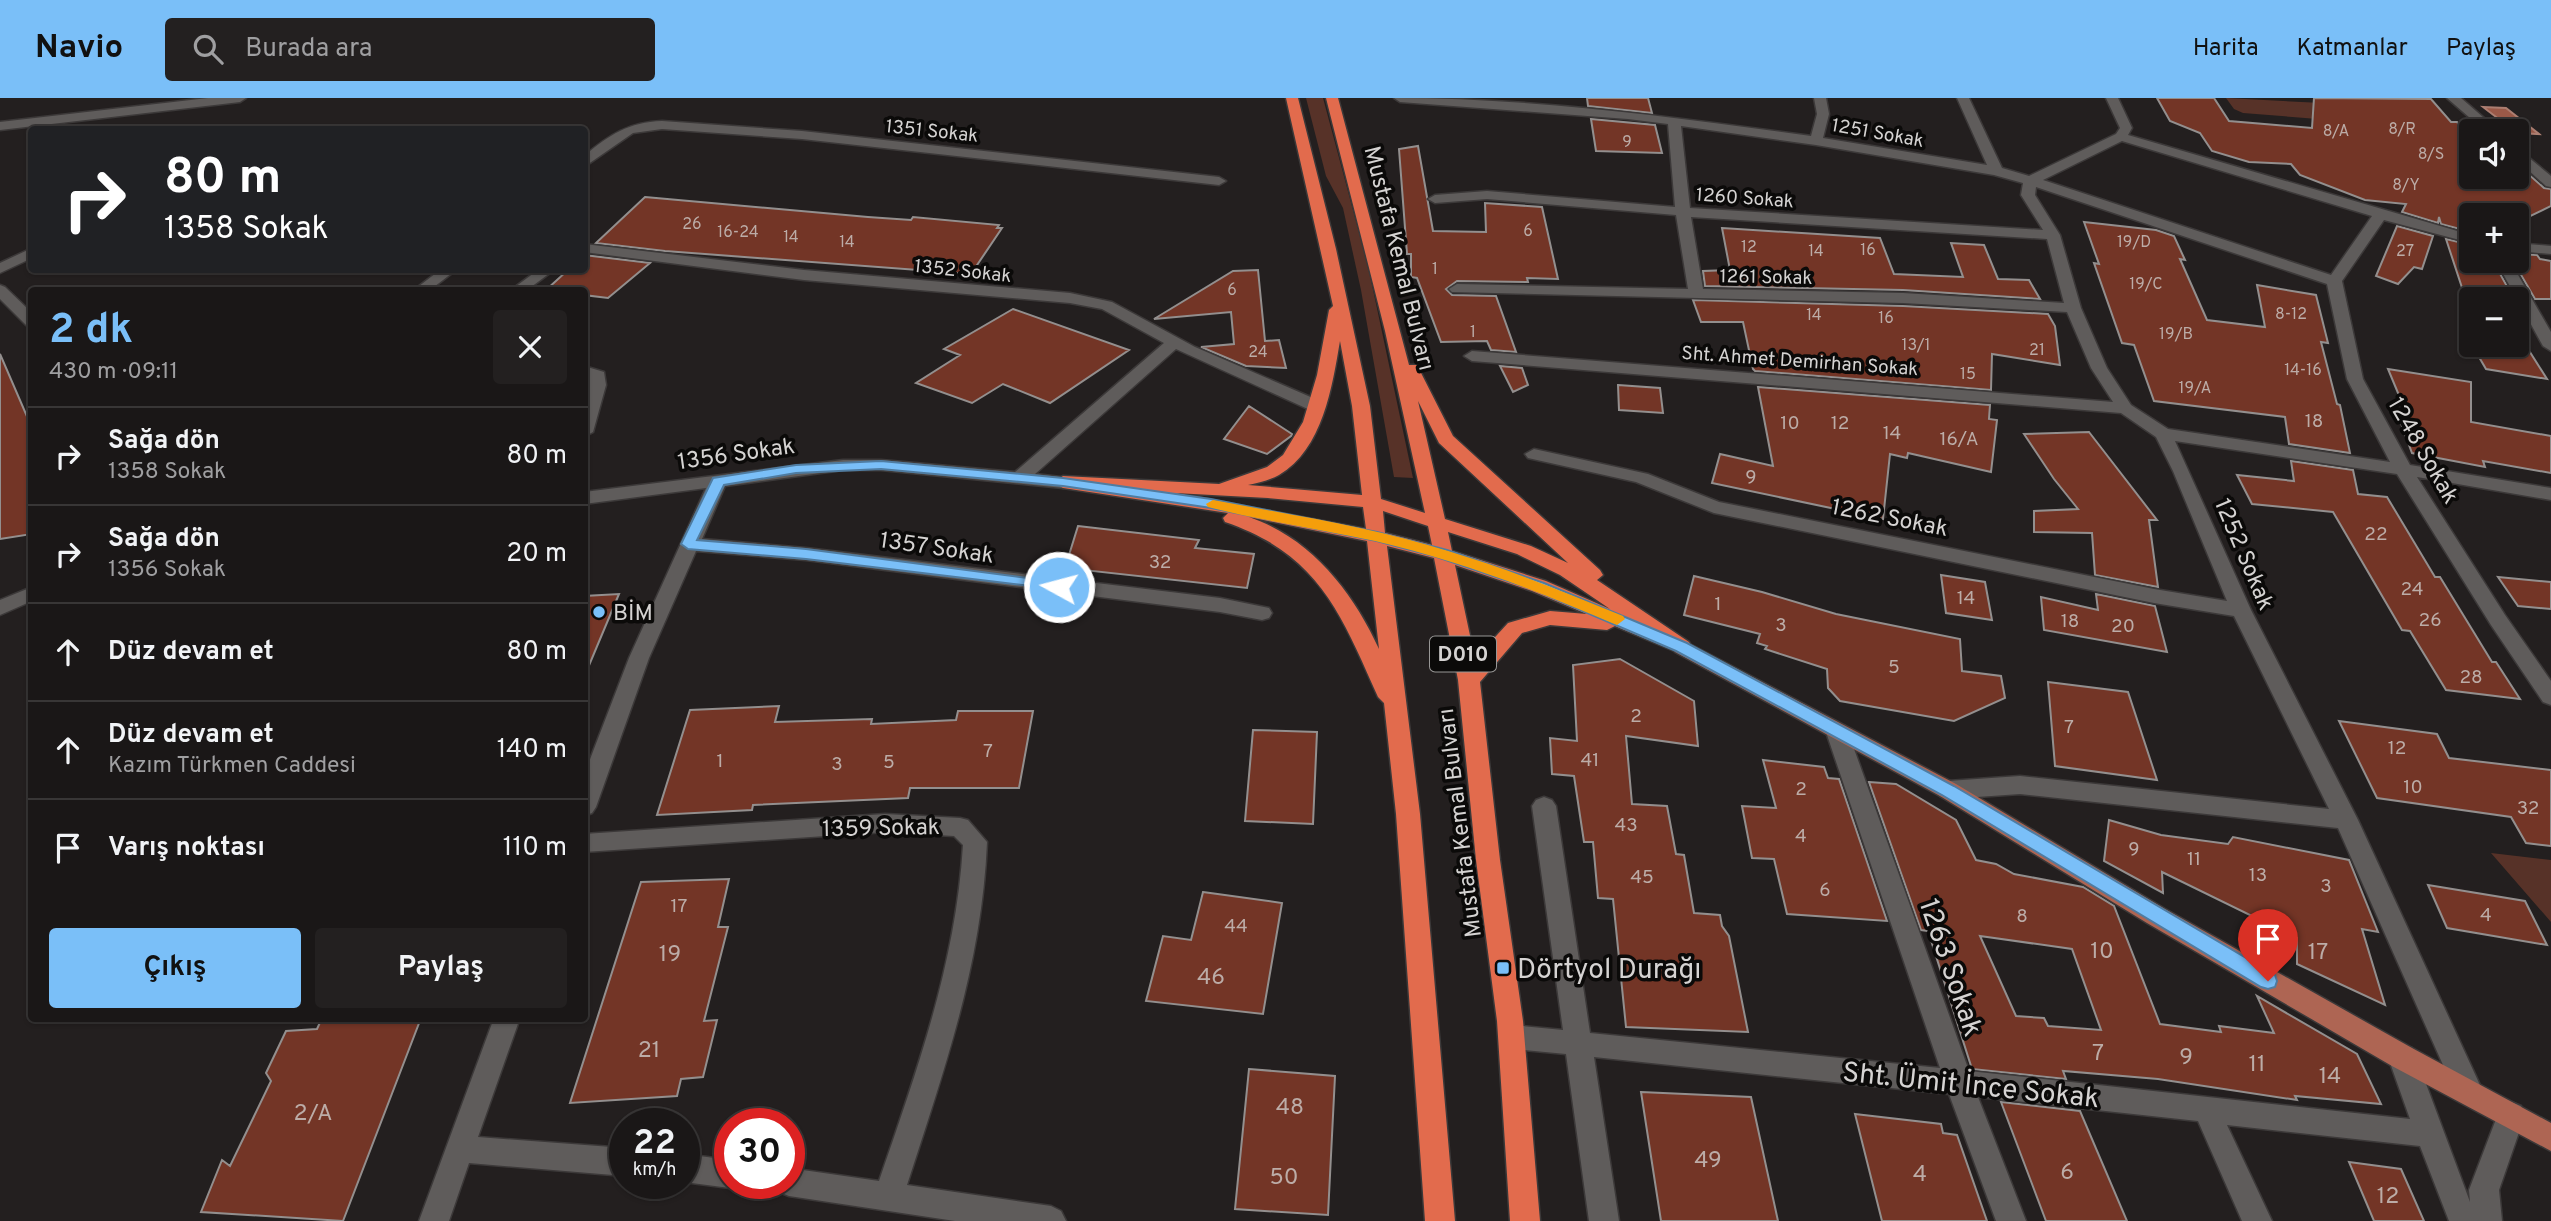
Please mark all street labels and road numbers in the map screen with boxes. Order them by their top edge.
street label: 1251 Sokak [1830,114,1926,154]
street label: 1351 Sokak [884,115,979,149]
street label: Mustafa Kemal Bulvarı [1356,143,1440,374]
street label: 1260 Sokak [1695,184,1795,214]
street label: 1352 Sokak [913,255,1013,289]
street label: 1261 Sokak [1719,265,1813,291]
street label: Sht. Ahmet Demirhan Sokak [1681,342,1919,382]
street label: 1248 Sokak [2380,393,2464,510]
street label: 1356 Sokak [676,433,797,478]
street label: 1262 Sokak [1829,494,1950,545]
street label: 1252 Sokak [2206,495,2279,615]
street label: 1357 Sokak [878,527,996,572]
road number: D010 [1430,636,1496,672]
street label: Mustafa Kemal Bulvarı [1433,707,1490,939]
street label: 1359 Sokak [822,814,940,845]
street label: 1263 Sokak [1909,894,1990,1042]
street label: Sht. Ümit İnce Sokak [1841,1054,2101,1118]

